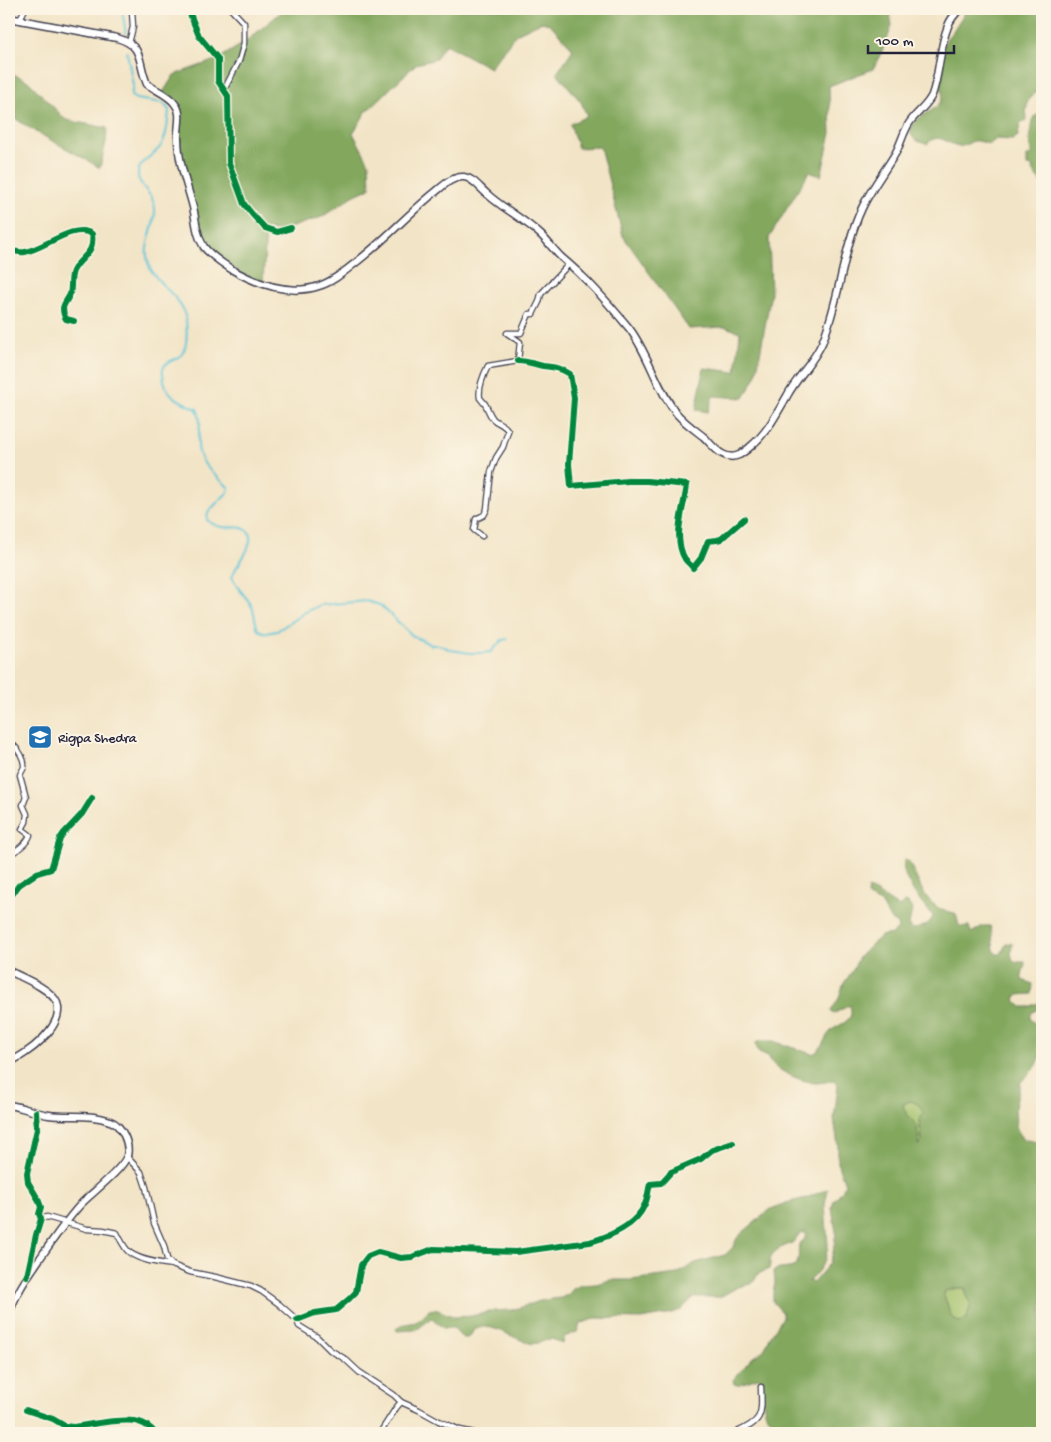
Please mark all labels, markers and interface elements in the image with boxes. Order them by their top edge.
scale bar [868,22,955,54]
text: 100 m [875,33,914,51]
school or university icon: Rigpa Shedra [27,724,53,750]
place label: Rigpa Shedra [58,731,138,748]

